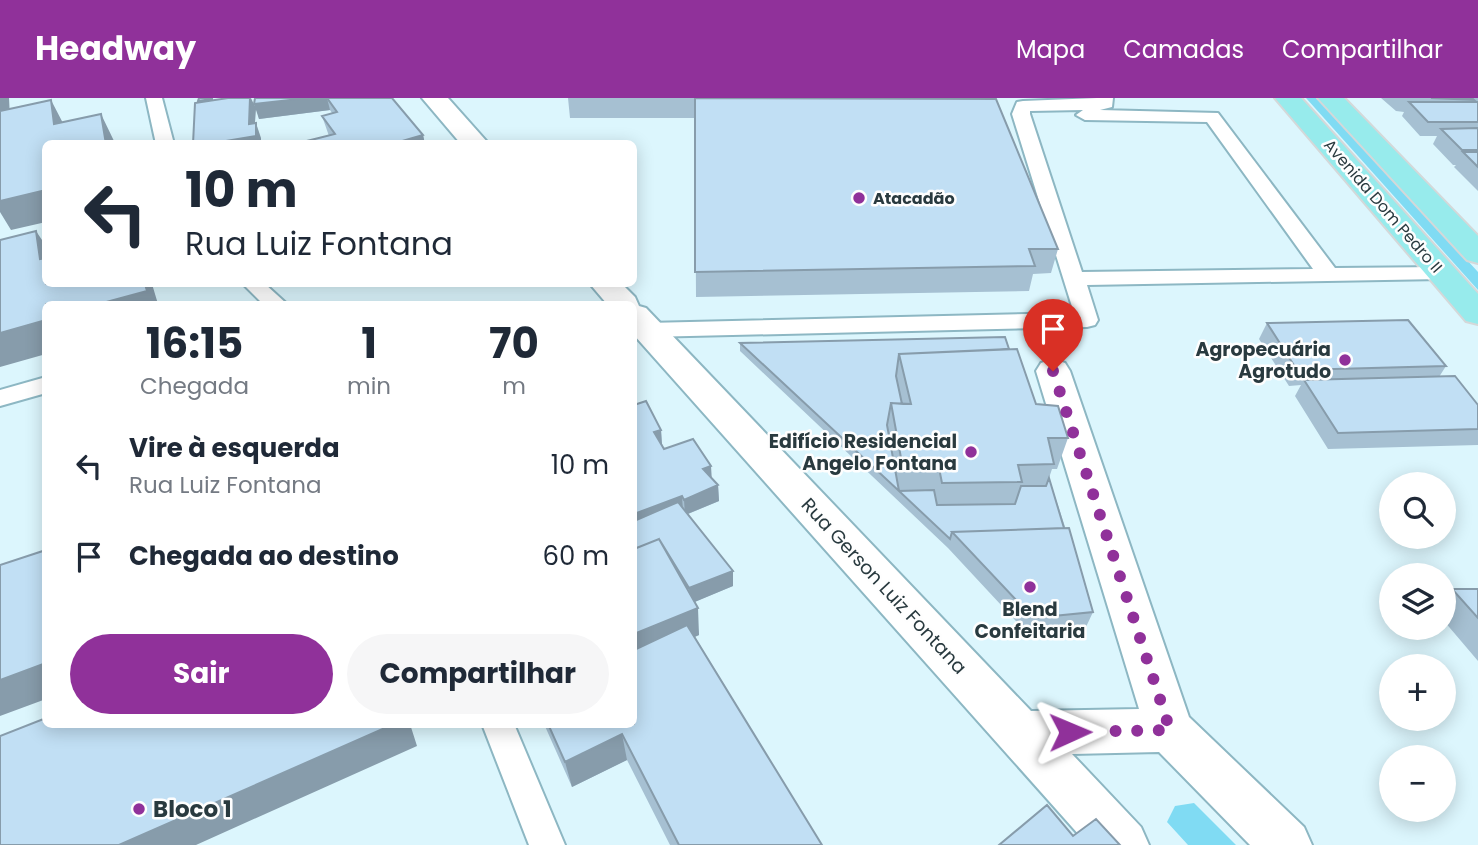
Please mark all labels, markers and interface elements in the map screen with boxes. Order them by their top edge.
text: Headway [35,25,196,72]
text: Mapa [1016,33,1085,66]
text: Camadas [1123,33,1244,66]
text: Compartilhar [1282,33,1443,66]
street label: Avenida Dom Pedro II [1318,134,1448,278]
text: 10 m [185,156,298,224]
icon: left [70,168,161,259]
place label: Atacadão [873,187,955,210]
marker: Atacadão [851,190,867,206]
text: Rua Luiz Fontana [185,221,453,266]
pin [1023,299,1083,371]
icon: arrive [1034,310,1072,348]
text: 16:15 [146,314,243,373]
text: 1 [361,314,377,373]
text: 70 [489,314,539,373]
place label: Agropecuária Agrotudo [1195,336,1331,385]
marker: Agropecuária Agrotudo [1337,352,1353,368]
text: Chegada [140,370,249,402]
text: min [347,370,391,402]
text: m [502,370,526,402]
place label: Edifício Residencial Angelo Fontana [769,428,957,477]
text: Vire à esquerda [129,430,340,466]
marker: Edifício Residencial Angelo Fontana [963,444,979,460]
icon: left [70,447,108,485]
text: 10 m [551,447,609,483]
text: Rua Luiz Fontana [129,469,322,501]
map controls [1379,472,1456,822]
button: search [1379,472,1456,549]
street label: Rua Gerson Luiz Fontana [795,492,973,680]
icon: arrive [70,538,108,576]
text: Chegada ao destino [129,538,399,574]
text: 60 m [542,538,609,574]
button: layers [1379,563,1456,640]
marker: Blend Confeitaria [1022,579,1038,595]
place label: Blend Confeitaria [975,596,1085,645]
button: Sair [70,634,333,714]
button: Compartilhar [347,634,609,714]
button: + [1379,654,1456,731]
position arrow [1033,695,1107,769]
button: − [1379,745,1456,822]
place label: Bloco 1 [153,793,232,825]
marker: Bloco 1 [131,801,147,817]

